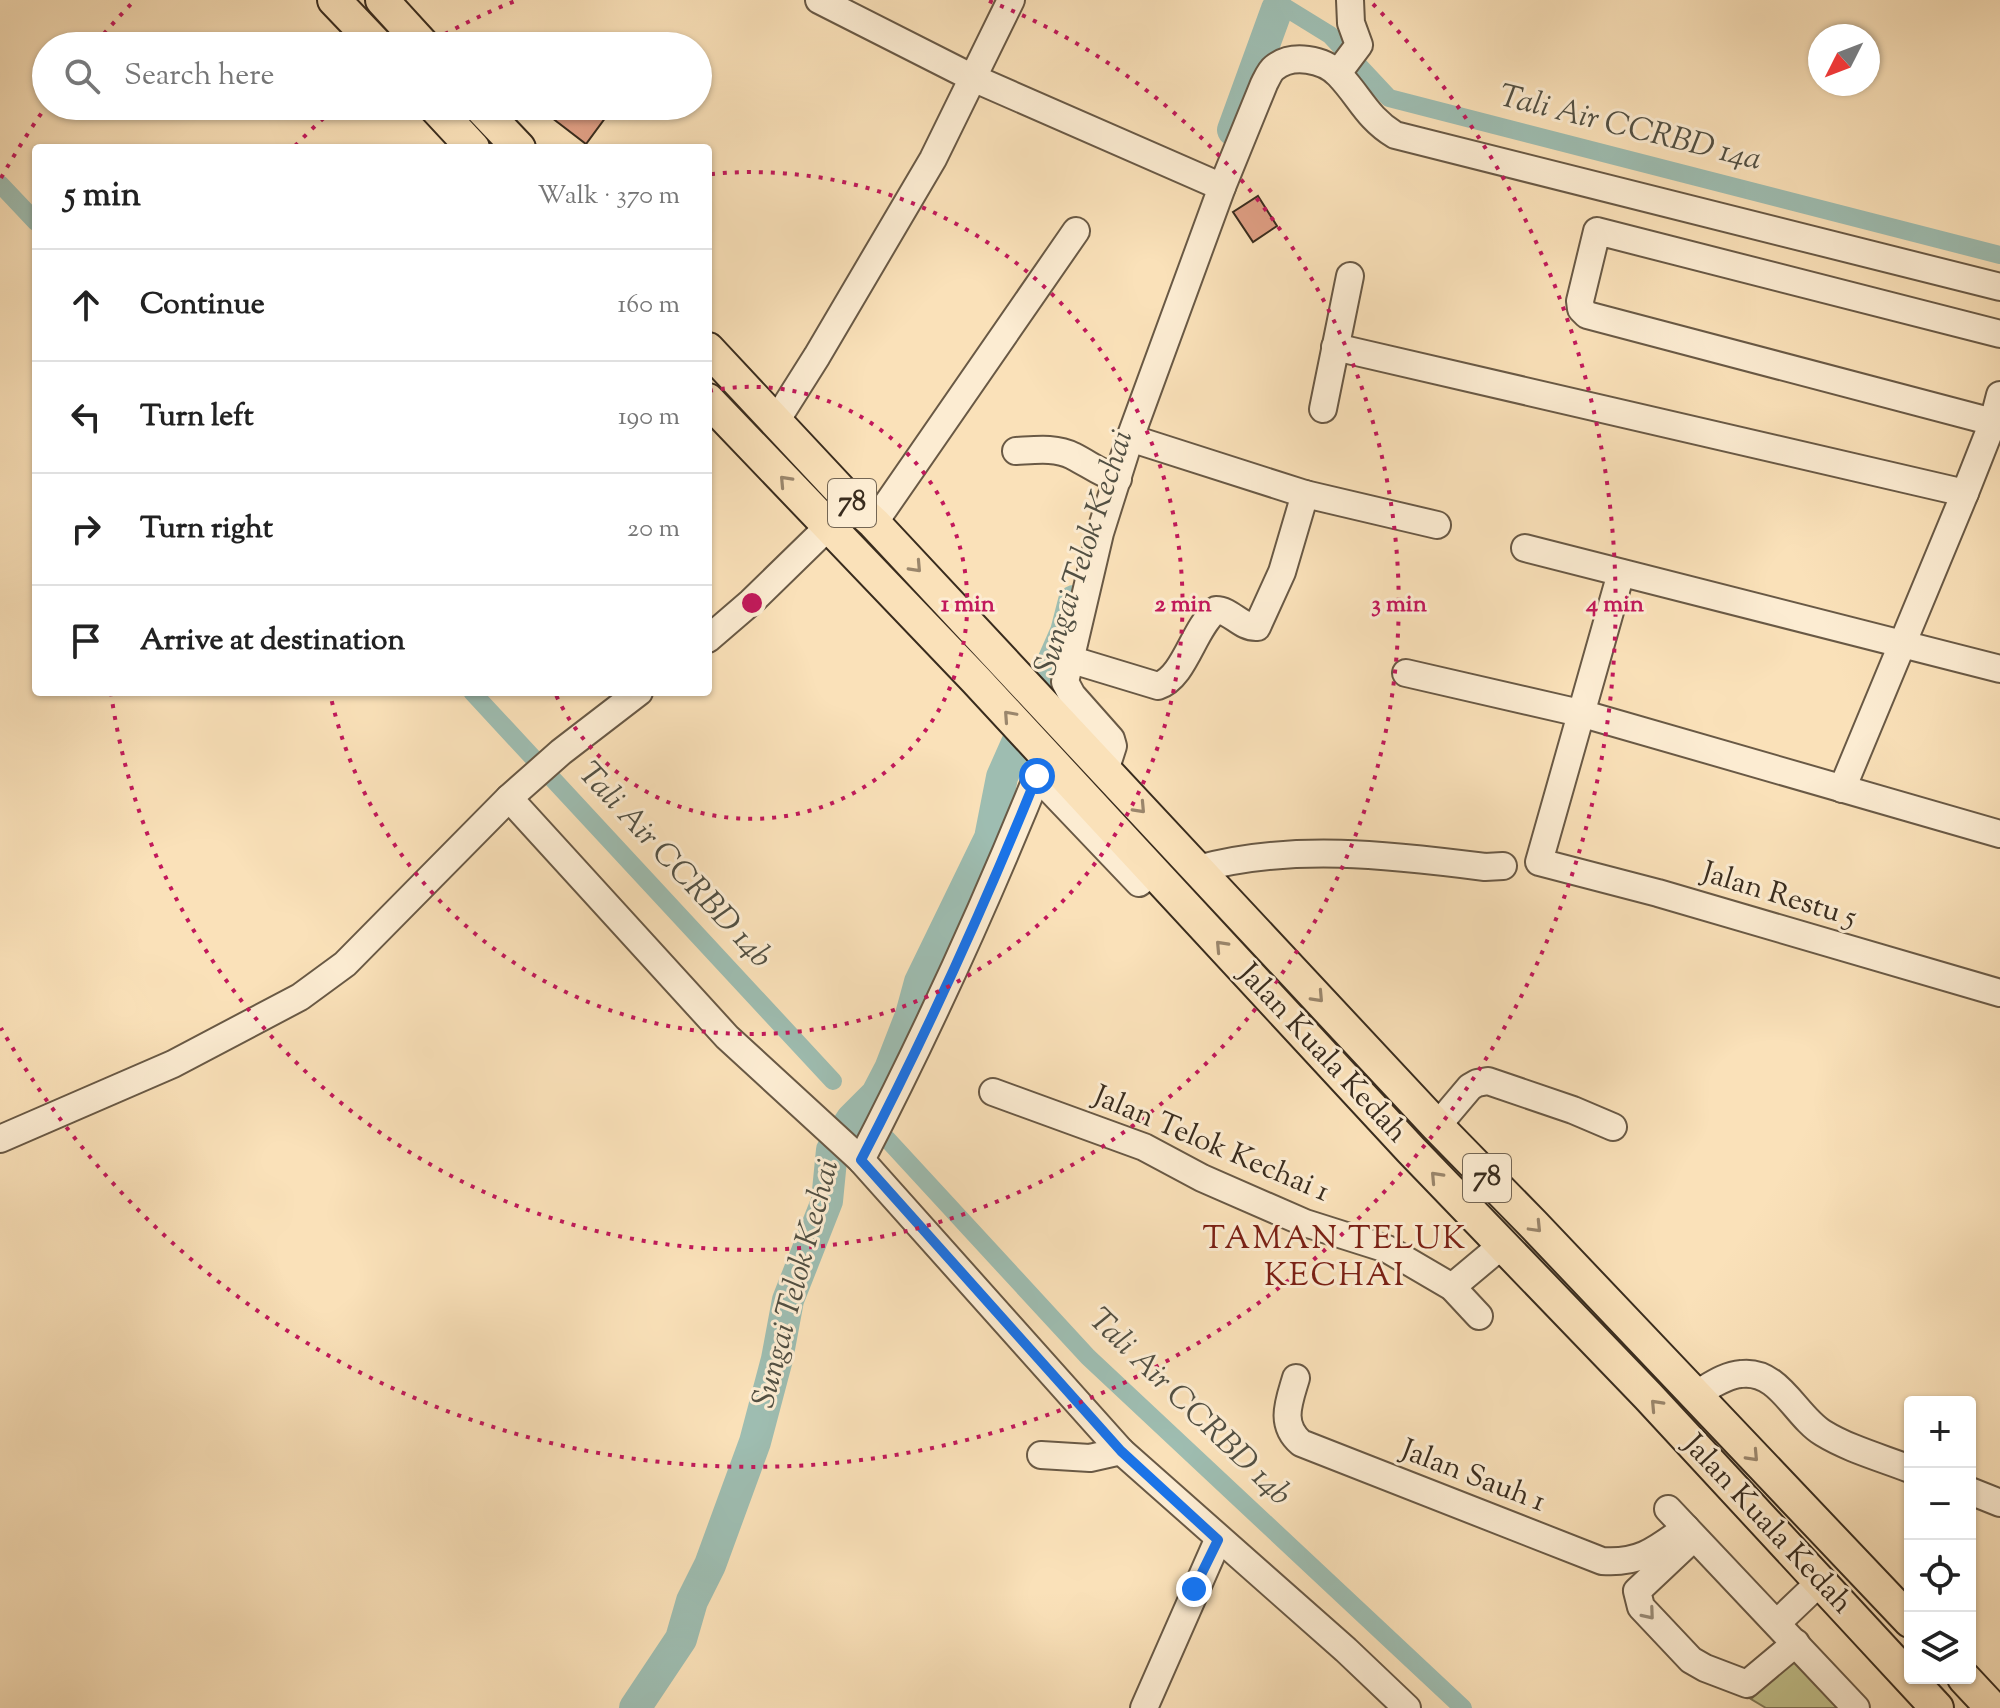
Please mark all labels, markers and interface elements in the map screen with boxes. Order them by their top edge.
north arrow [1808,24,1880,96]
search box [32,32,712,120]
icon: search [60,54,104,98]
text: Search here [124,55,274,98]
water label: Tali Air CCRBD 14a [1494,74,1766,184]
text: 5 min [64,172,141,221]
text: Walk · 370 m [538,178,680,215]
icon: ahead [64,283,108,327]
text: Continue [140,284,265,327]
text: 160 m [617,287,680,324]
icon: left [64,395,108,439]
text: Turn left [140,396,254,439]
text: 190 m [618,399,680,436]
water label: Sungai Telok Kechai [1024,424,1146,682]
one-way arrow [779,476,794,490]
road number: 78 [828,479,876,527]
icon: right [64,507,108,551]
text: Turn right [140,508,273,551]
text: 20 m [627,511,680,548]
one-way arrow [907,558,921,573]
text: 1 min [941,588,996,622]
text: 2 min [1154,588,1212,622]
text: 3 min [1371,588,1428,622]
text: 4 min [1585,588,1645,622]
centre of rings [738,589,766,617]
icon: arrive [64,619,108,663]
text: Arrive at destination [140,620,405,663]
one-way arrow [1004,711,1018,726]
water label: Tali Air CCRBD 14b [566,753,782,979]
route start [1019,758,1055,794]
one-way arrow [1131,799,1145,813]
street label: Jalan Restu 5 [1695,852,1862,940]
one-way arrow [1217,940,1231,955]
street label: Jalan Kuala Kedah [1226,953,1417,1154]
one-way arrow [1309,988,1323,1003]
street label: Jalan Telok Kechai 1 [1085,1075,1336,1214]
road number: 78 [1463,1154,1511,1202]
water label: Sungai Telok Kechai [742,1155,852,1413]
one-way arrow [1431,1172,1446,1186]
district label: TAMAN TELUK KECHAI [1203,1217,1467,1300]
one-way arrow [1526,1218,1541,1232]
water label: Tali Air CCRBD 14b [1077,1299,1301,1517]
map controls [1904,1396,1976,1684]
button: + [1904,1396,1976,1468]
one-way arrow [1651,1399,1665,1414]
street label: Jalan Kuala Kedah [1671,1424,1862,1625]
street label: Jalan Sauh 1 [1393,1429,1551,1524]
one-way arrow [1744,1446,1758,1461]
button: − [1904,1468,1976,1540]
button: locate [1904,1540,1976,1612]
route end [1176,1571,1212,1607]
one-way arrow [1639,1605,1654,1620]
button: layers [1904,1612,1976,1684]

